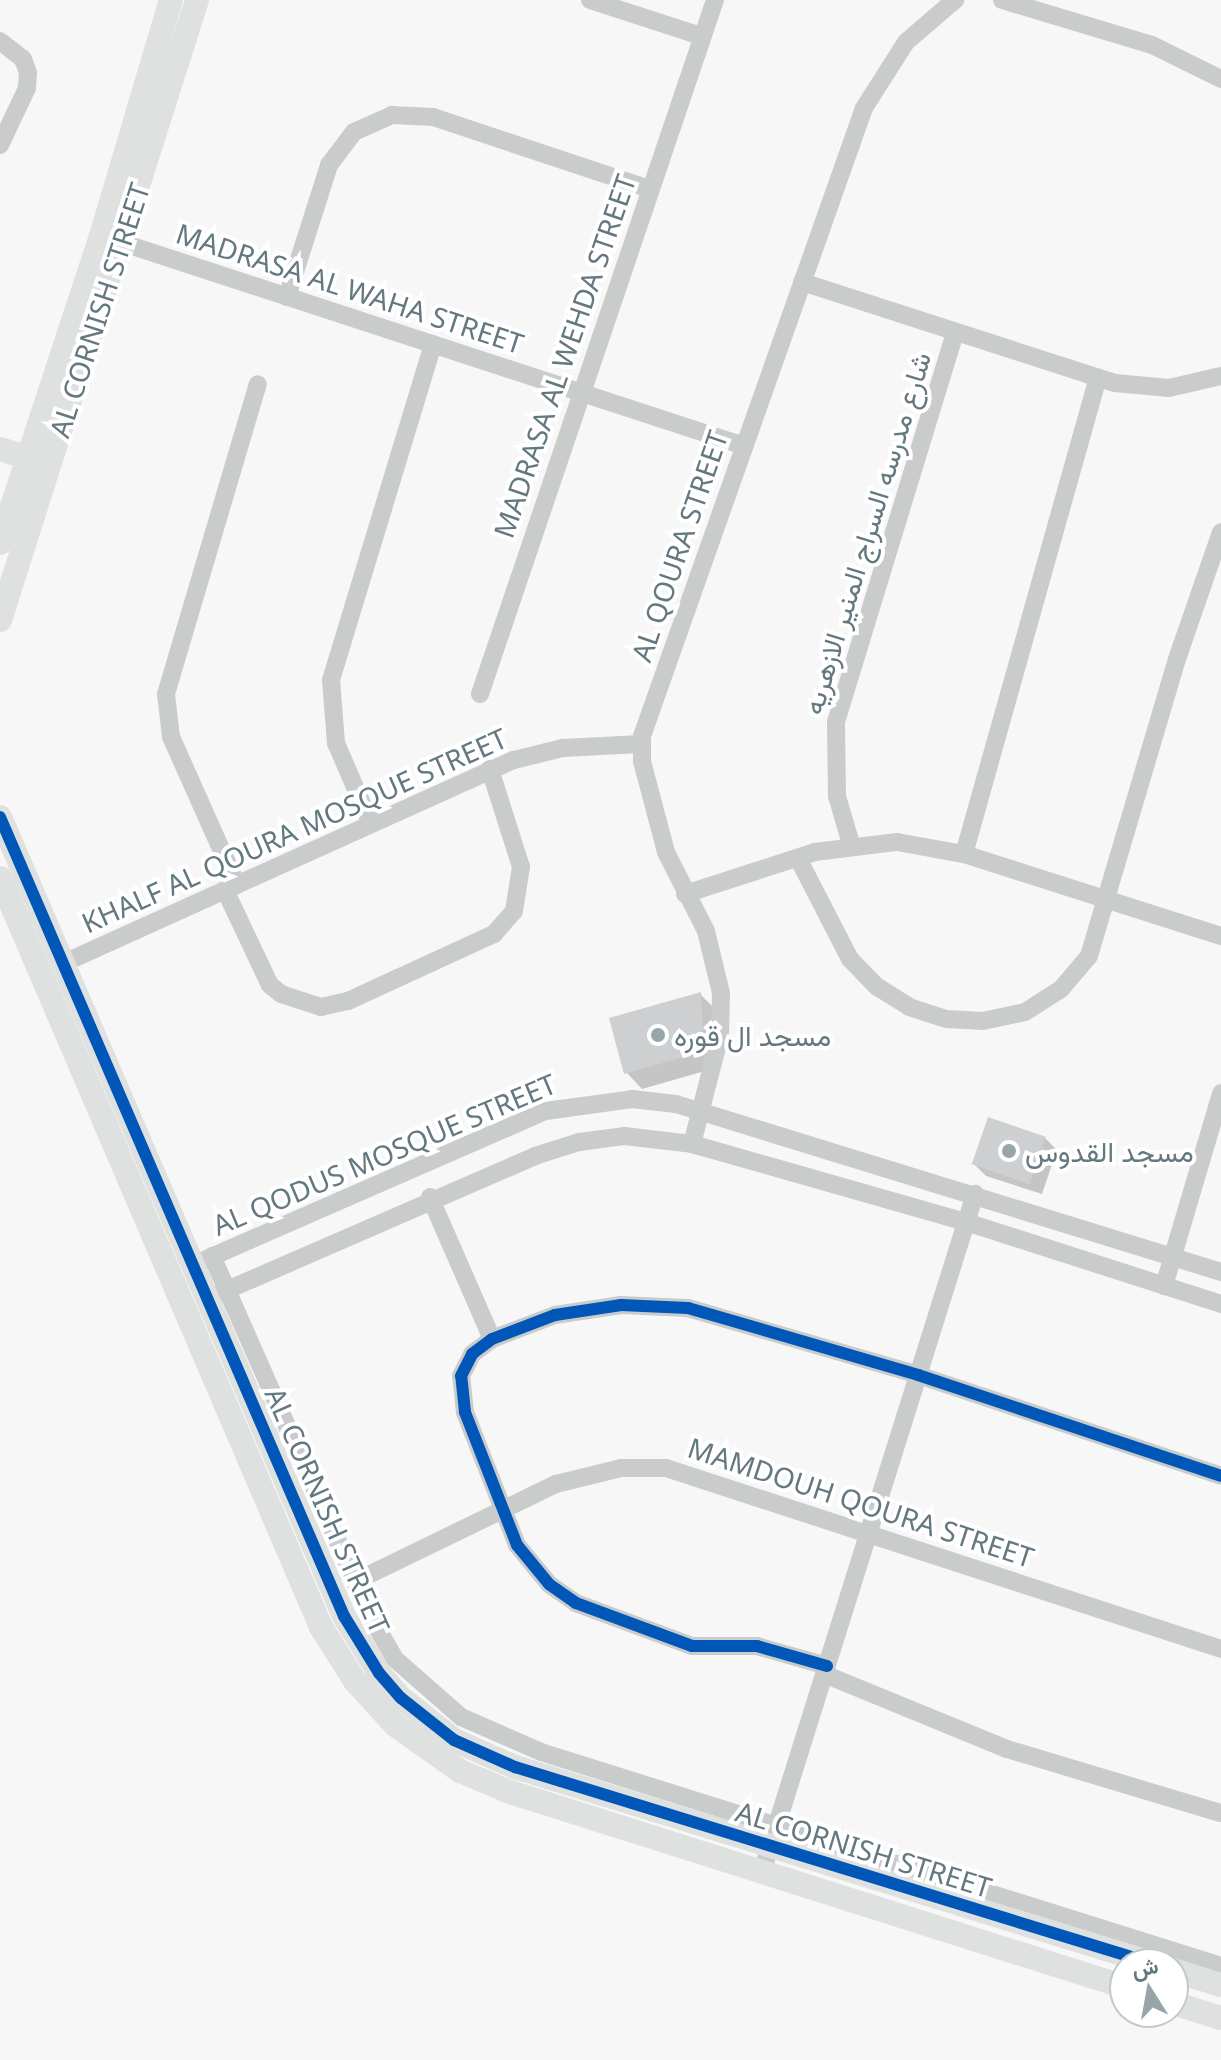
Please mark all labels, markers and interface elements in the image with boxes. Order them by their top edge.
street label: MADRASA AL WEHDA STREET [486,170,642,542]
street label: AL CORNISH STREET [42,179,156,441]
street label: MADRASA AL WAHA STREET [172,216,528,360]
street label: شارع مدرسه السراج المنير الازهريه [795,348,937,718]
street label: AL QOURA STREET [624,426,734,666]
street label: KHALF AL QOURA MOSQUE STREET [76,721,512,939]
place label: مسجد ال قوره [674,1018,831,1052]
marker: مسجد ال قوره [649,1026,667,1044]
street label: AL QODUS MOSQUE STREET [207,1066,561,1242]
place label: مسجد القدوس [1025,1134,1194,1168]
marker: مسجد القدوس [1000,1142,1018,1160]
street label: AL CORNISH STREET [259,1382,397,1638]
street label: MAMDOUH QOURA STREET [684,1430,1038,1574]
street label: AL CORNISH STREET [732,1794,996,1904]
north arrow [1109,1948,1189,2028]
text: ش [1129,1949,1161,1984]

